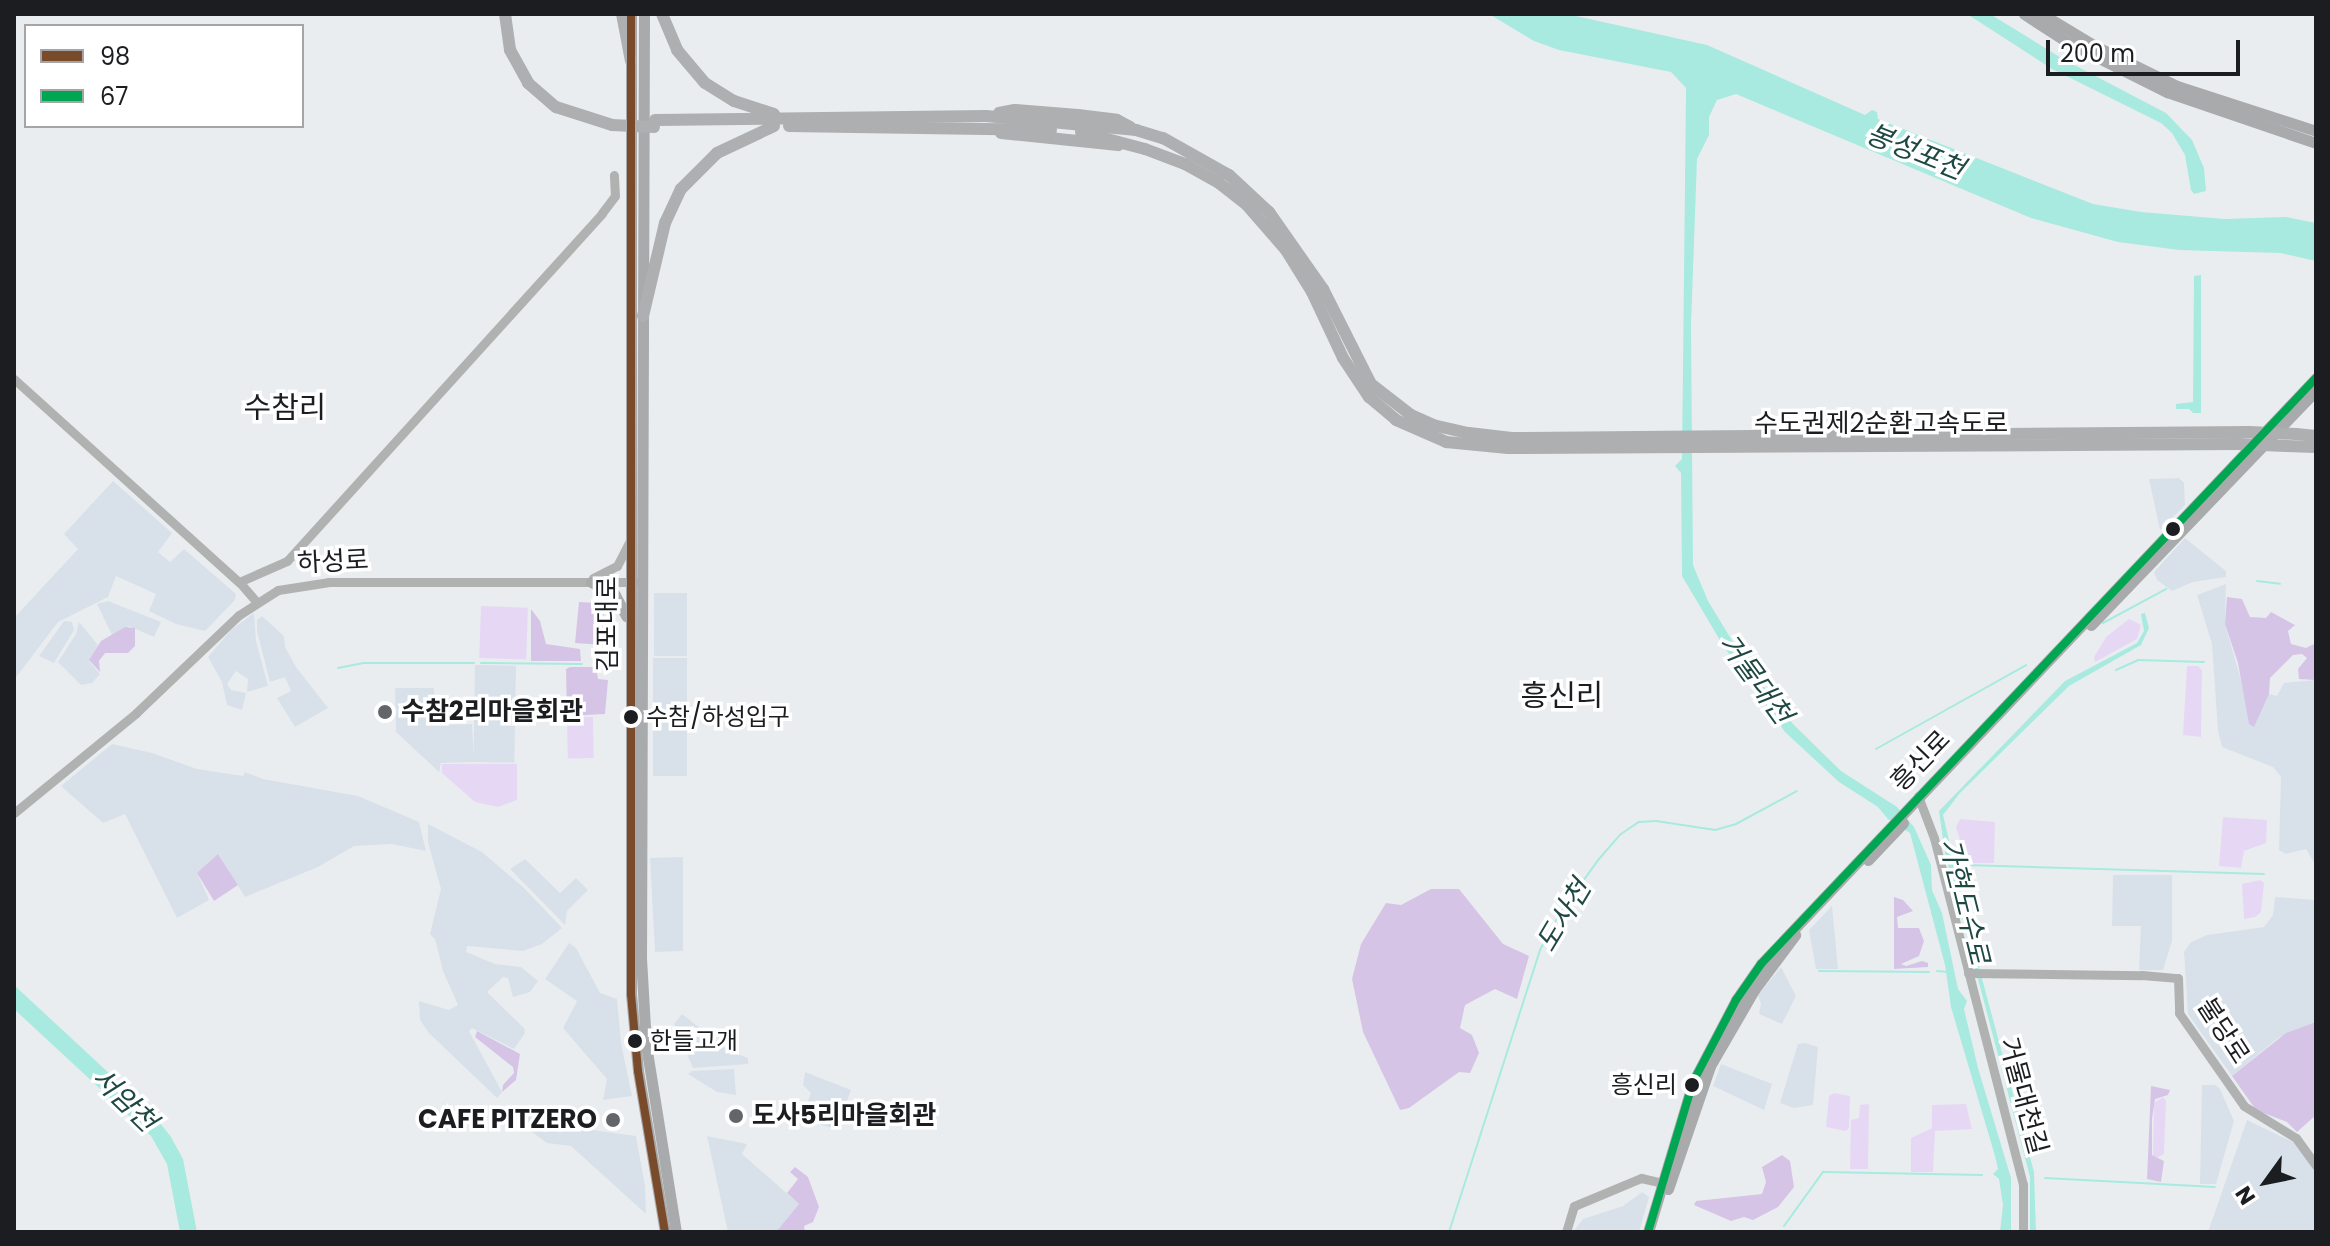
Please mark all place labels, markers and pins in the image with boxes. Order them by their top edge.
unlabelled marker [2165,521,2181,537]
place label: 수참2리마을회관 [401,696,583,728]
marker: 수참2리마을회관 [376,703,394,721]
place label: 수참/하성입구 [646,703,790,731]
marker: 수참/하성입구 [623,709,639,725]
place label: 한들고개 [650,1027,738,1055]
marker: 한들고개 [627,1033,643,1049]
place label: 흥신리 [1611,1071,1677,1099]
marker: 흥신리 [1684,1077,1700,1093]
place label: 도사5리마을회관 [752,1100,936,1132]
place label: CAFE PITZERO [418,1104,597,1136]
marker: 도사5리마을회관 [727,1107,745,1125]
marker: CAFE PITZERO [604,1111,622,1129]

